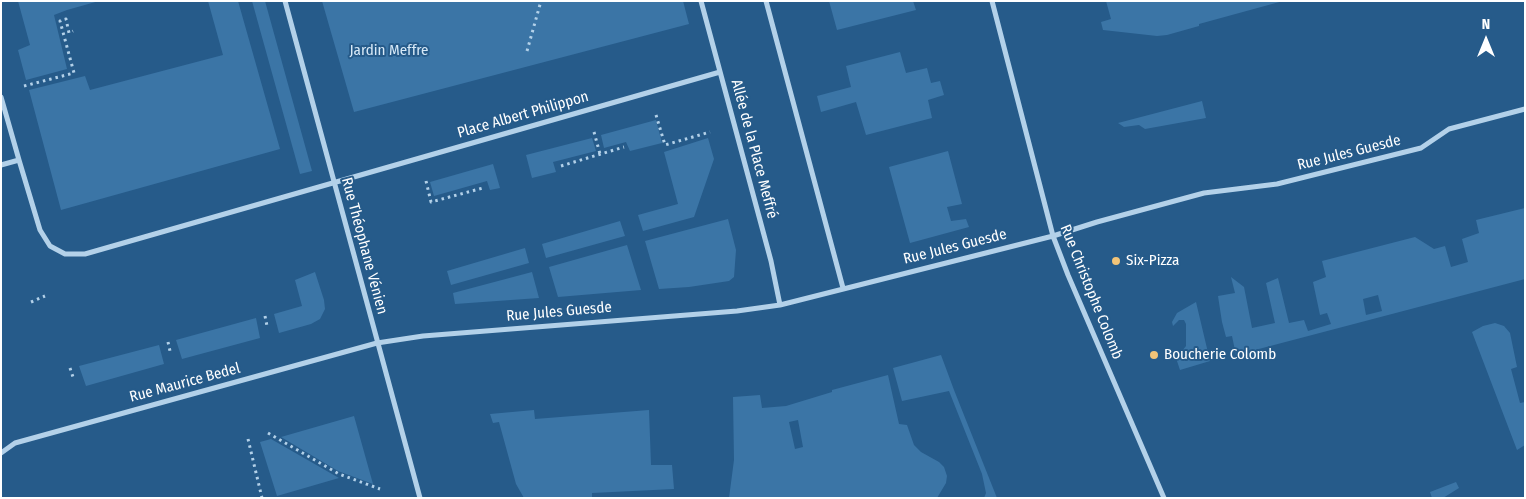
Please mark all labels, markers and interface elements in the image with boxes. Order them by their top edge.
north arrow [1461,15,1511,65]
text: N [1482,16,1490,33]
park label: Jardin Meffre [350,42,428,60]
street label: Allée de la Place Meffré [727,77,781,221]
street label: Place Albert Philippon [455,88,591,142]
street label: Rue Jules Guesde [1295,131,1403,175]
street label: Rue Théophane Vénien [337,176,391,316]
street label: Rue Christophe Colomb [1056,222,1126,362]
street label: Rue Jules Guesde [901,225,1009,269]
place label: Six-Pizza [1126,252,1179,270]
marker: Six-Pizza [1110,255,1122,267]
street label: Rue Jules Guesde [506,298,612,326]
place label: Boucherie Colomb [1164,346,1276,364]
marker: Boucherie Colomb [1148,349,1160,361]
street label: Rue Maurice Bedel [128,360,242,406]

